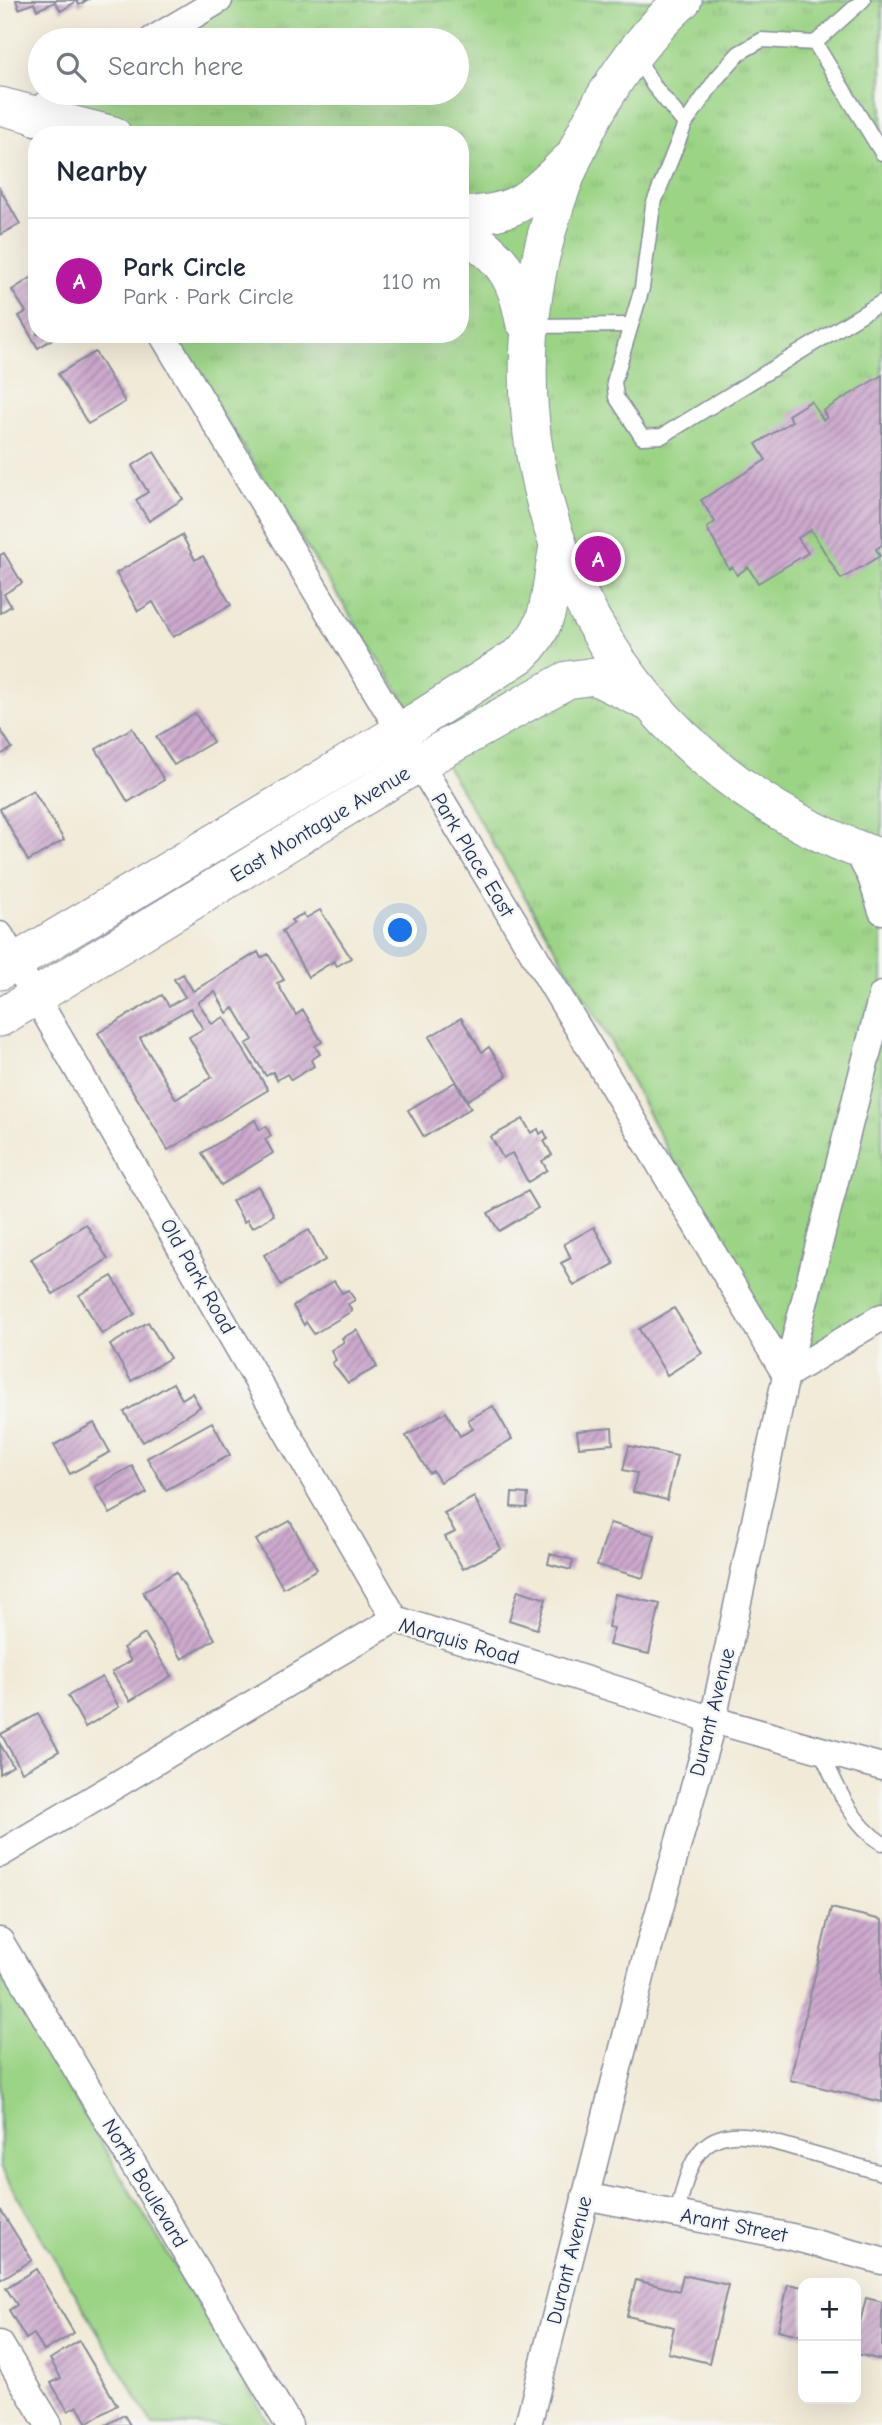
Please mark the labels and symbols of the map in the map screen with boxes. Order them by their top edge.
pin: A [575,533,621,585]
street label: East Montague Avenue [226,761,414,887]
street label: Park Place East [427,789,520,922]
your location [383,913,417,947]
street label: Old Park Road [155,1214,241,1338]
street label: Marquis Road [396,1612,522,1670]
street label: Durant Avenue [684,1645,740,1779]
street label: North Boulevard [97,2114,193,2252]
street label: Durant Avenue [541,2193,597,2327]
street label: Arant Street [679,2203,790,2247]

